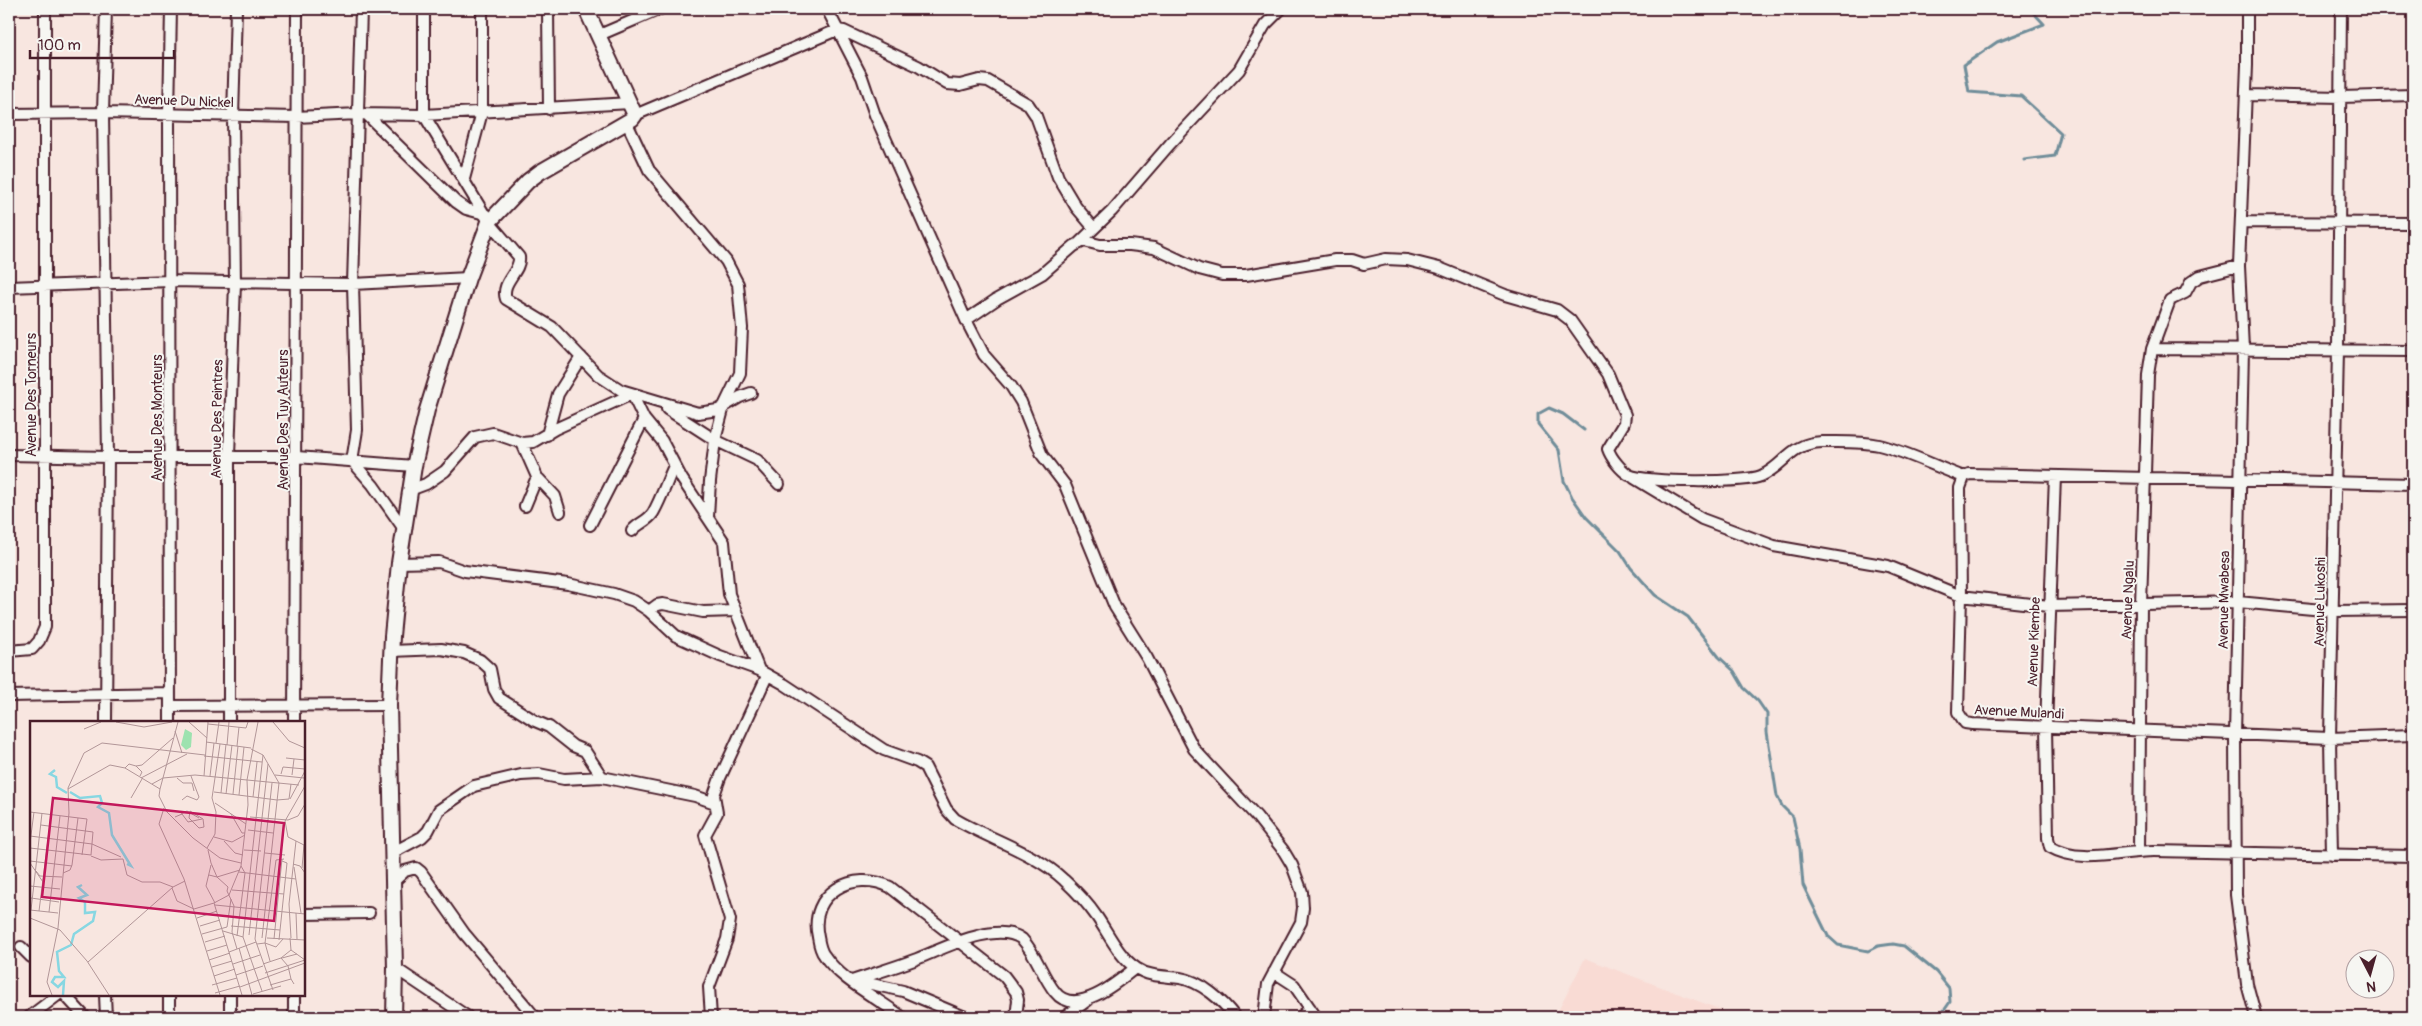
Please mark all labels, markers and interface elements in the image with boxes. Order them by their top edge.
scale bar [30,28,174,60]
text: 100 m [38,36,81,55]
street label: Avenue Du Nickel [134,91,234,111]
street label: Avenue Des Torneurs [23,332,40,457]
street label: Avenue Des Tuy Auteurs [275,349,292,490]
street label: Avenue Des Monteurs [149,354,166,482]
street label: Avenue Des Peintres [207,358,227,479]
street label: Avenue Mwabesa [2215,551,2233,649]
street label: Avenue Lukoshi [2311,556,2329,647]
street label: Avenue Ngalu [2118,560,2138,640]
street label: Avenue Kiembe [2024,597,2044,687]
street label: Avenue Mulandi [1974,701,2065,723]
inset map [30,721,305,996]
north arrow [2344,948,2394,998]
text: N [2366,977,2377,995]

